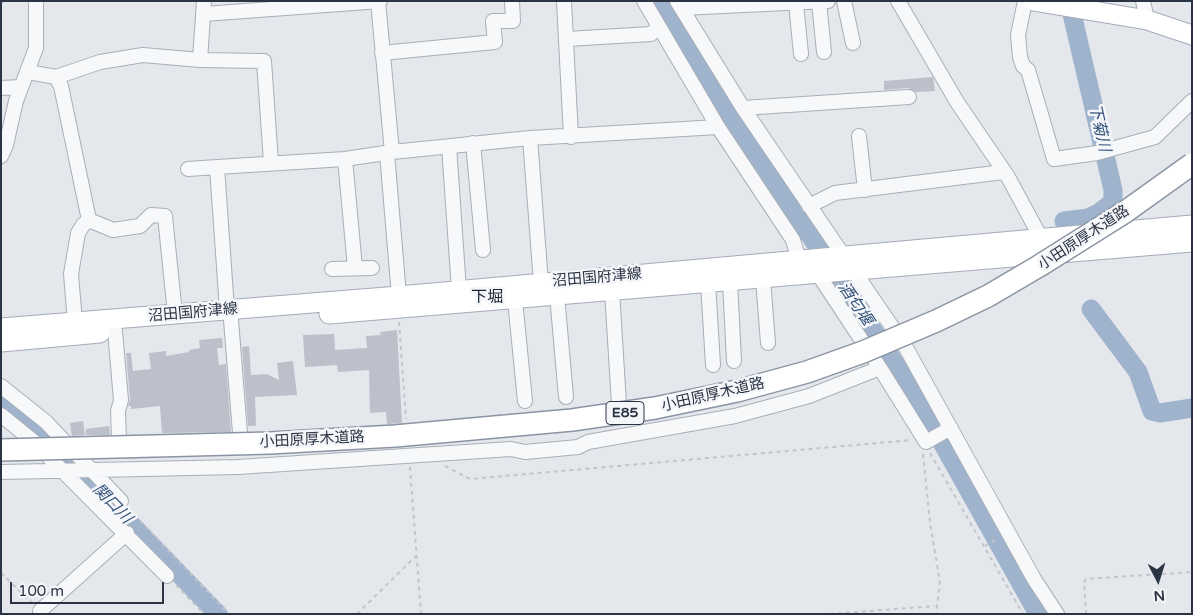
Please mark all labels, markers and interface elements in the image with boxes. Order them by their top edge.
water label: 下菊川 [1084,102,1114,154]
street label: 小田原厚木道路 [1035,202,1133,274]
street label: 沼田国府津線 [551,265,643,291]
water label: 酒匂堰 [834,279,876,329]
district label: 下堀 [471,288,503,308]
street label: 沼田国府津線 [147,300,239,326]
street label: 小田原厚木道路 [660,374,766,416]
road number: E85 [606,402,644,424]
street label: 小田原厚木道路 [259,428,365,452]
water label: 関口川 [88,480,136,528]
north arrow [1133,555,1183,605]
scale bar [12,572,166,604]
text: 100 m [18,582,64,600]
text: N [1153,586,1166,604]

